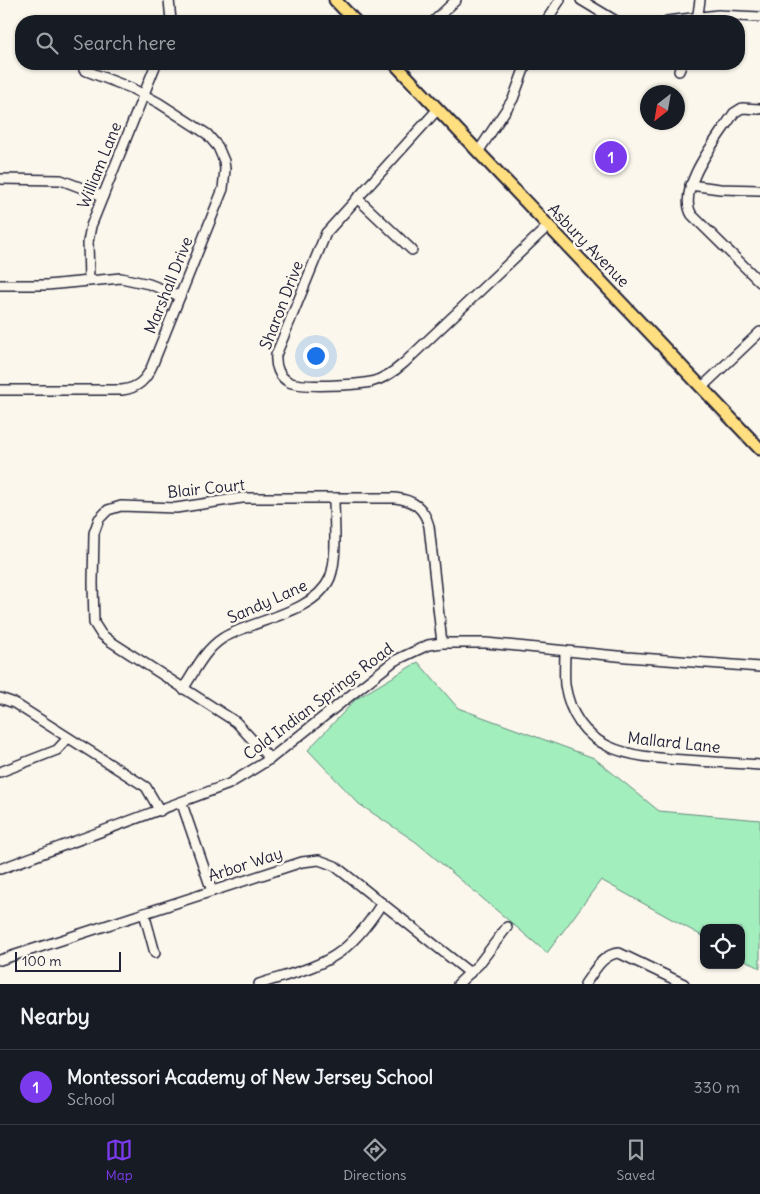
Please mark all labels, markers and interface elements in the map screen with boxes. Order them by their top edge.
search box [15,15,745,70]
icon: search [33,29,61,57]
text: Search here [73,31,176,55]
north arrow [640,85,685,130]
street label: William Lane [73,119,125,211]
pin: 1 [595,138,627,176]
street label: Asbury Avenue [544,199,634,291]
street label: Marshall Drive [139,234,197,336]
street label: Sharon Drive [255,258,307,352]
your location [303,343,329,369]
street label: Blair Court [166,474,246,502]
street label: Sandy Lane [224,575,310,627]
street label: Cold Indian Springs Road [239,638,397,764]
street label: Mallard Lane [626,727,722,757]
street label: Arbor Way [205,843,285,885]
map controls [700,924,745,969]
button: locate [700,924,745,969]
scale bar [15,949,121,972]
text: 100 m [22,952,62,970]
text: Nearby [20,1003,90,1030]
text: Montessori Academy of New Jersey School [67,1065,433,1089]
text: 1 [33,1077,39,1097]
text: 330 m [693,1077,740,1097]
text: School [67,1089,115,1109]
tab: Map [105,1136,133,1184]
tab: Directions [343,1136,406,1184]
tab: Saved [617,1136,655,1184]

